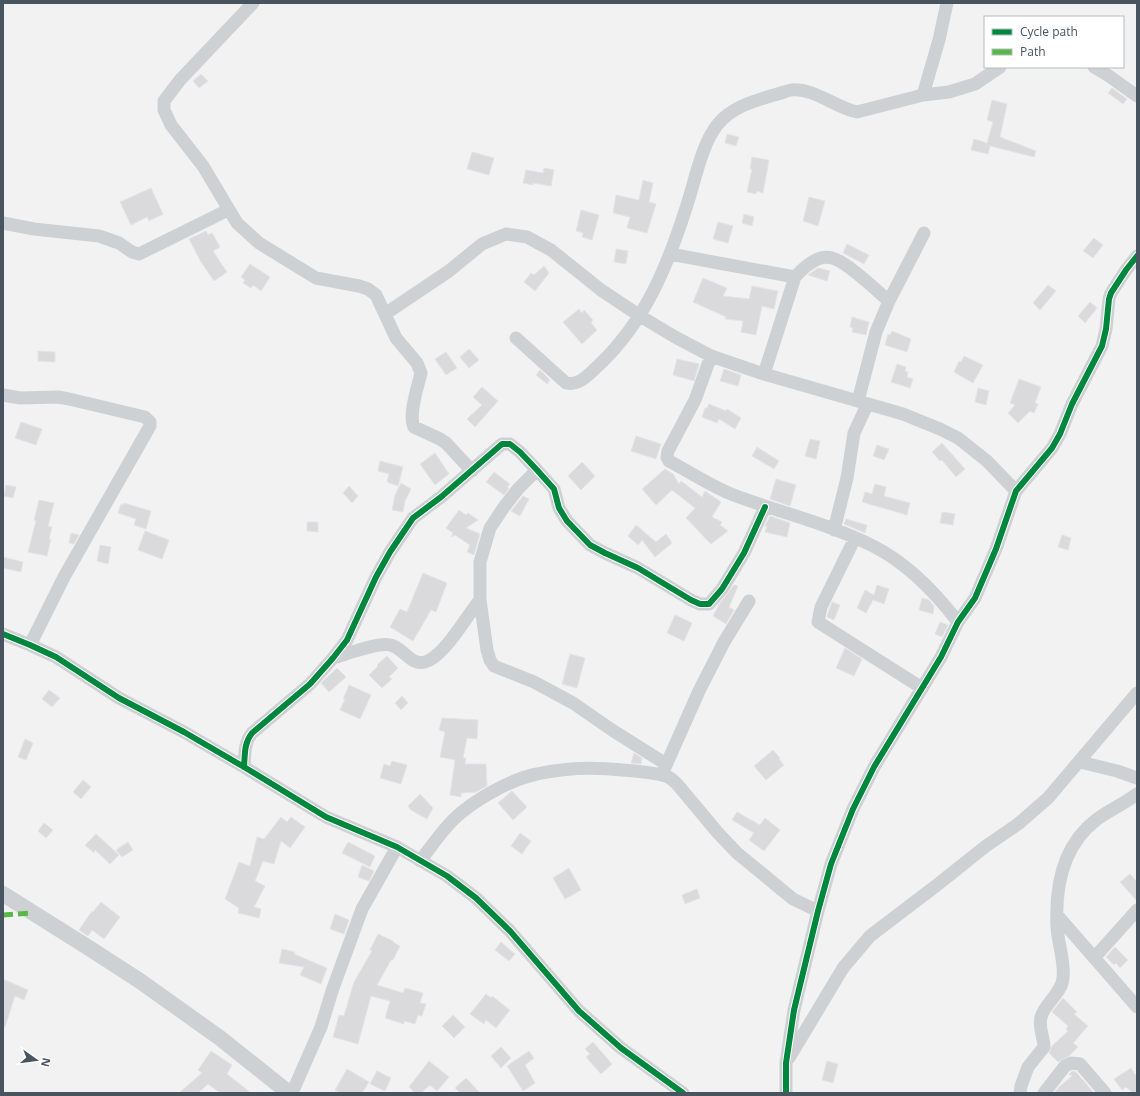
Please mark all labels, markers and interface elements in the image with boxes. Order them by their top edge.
legend [984,16,1124,68]
text: Cycle path [1020,23,1078,40]
text: Path [1020,43,1046,60]
north arrow [16,1040,56,1080]
text: N [38,1056,55,1069]

